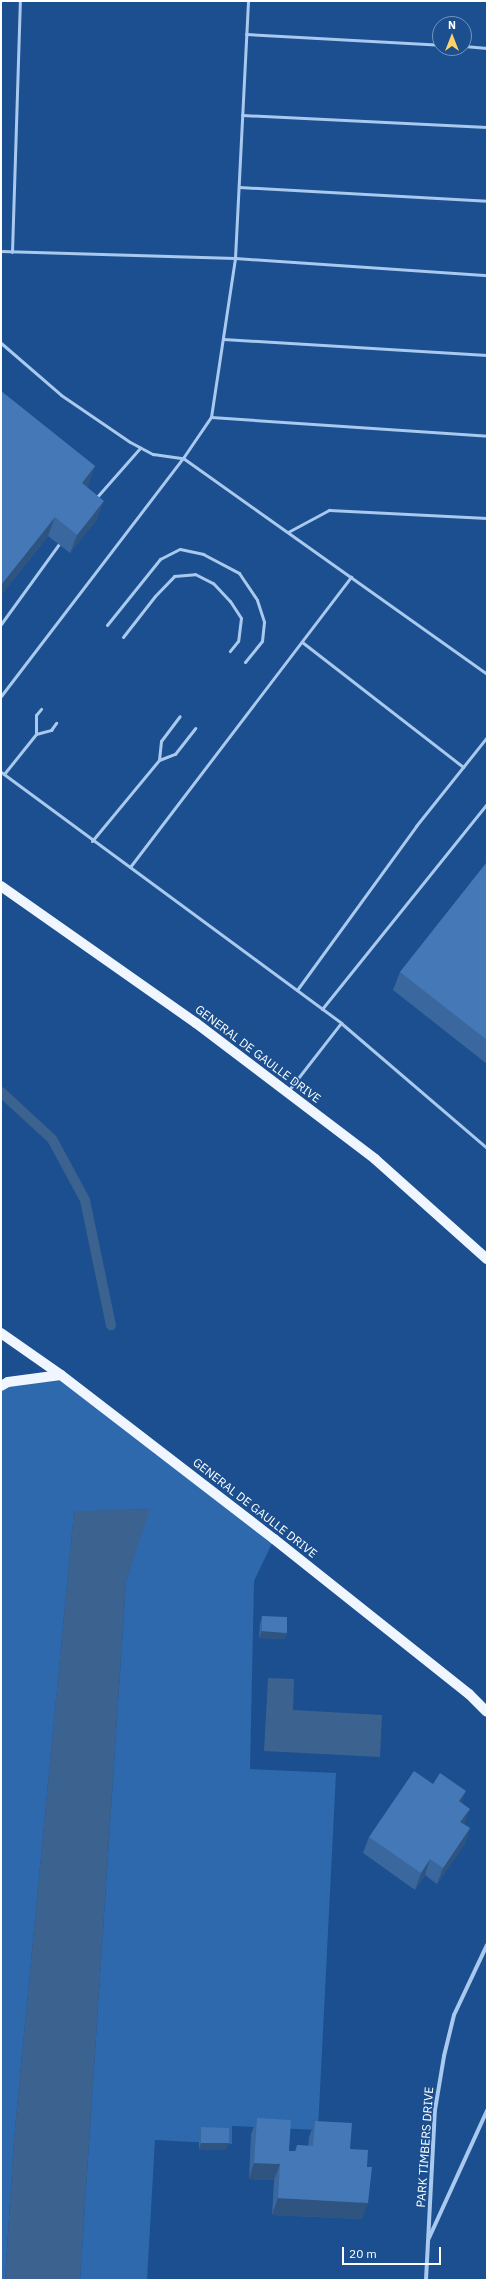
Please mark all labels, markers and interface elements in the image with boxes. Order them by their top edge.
north arrow [432,16,472,56]
text: N [448,18,456,32]
street label: GENERAL DE GAULLE DRIVE [192,1002,324,1106]
street label: GENERAL DE GAULLE DRIVE [190,1455,320,1561]
street label: PARK TIMBERS DRIVE [414,2086,436,2208]
scale bar [344,2239,443,2265]
text: 20 m [349,2246,377,2261]

